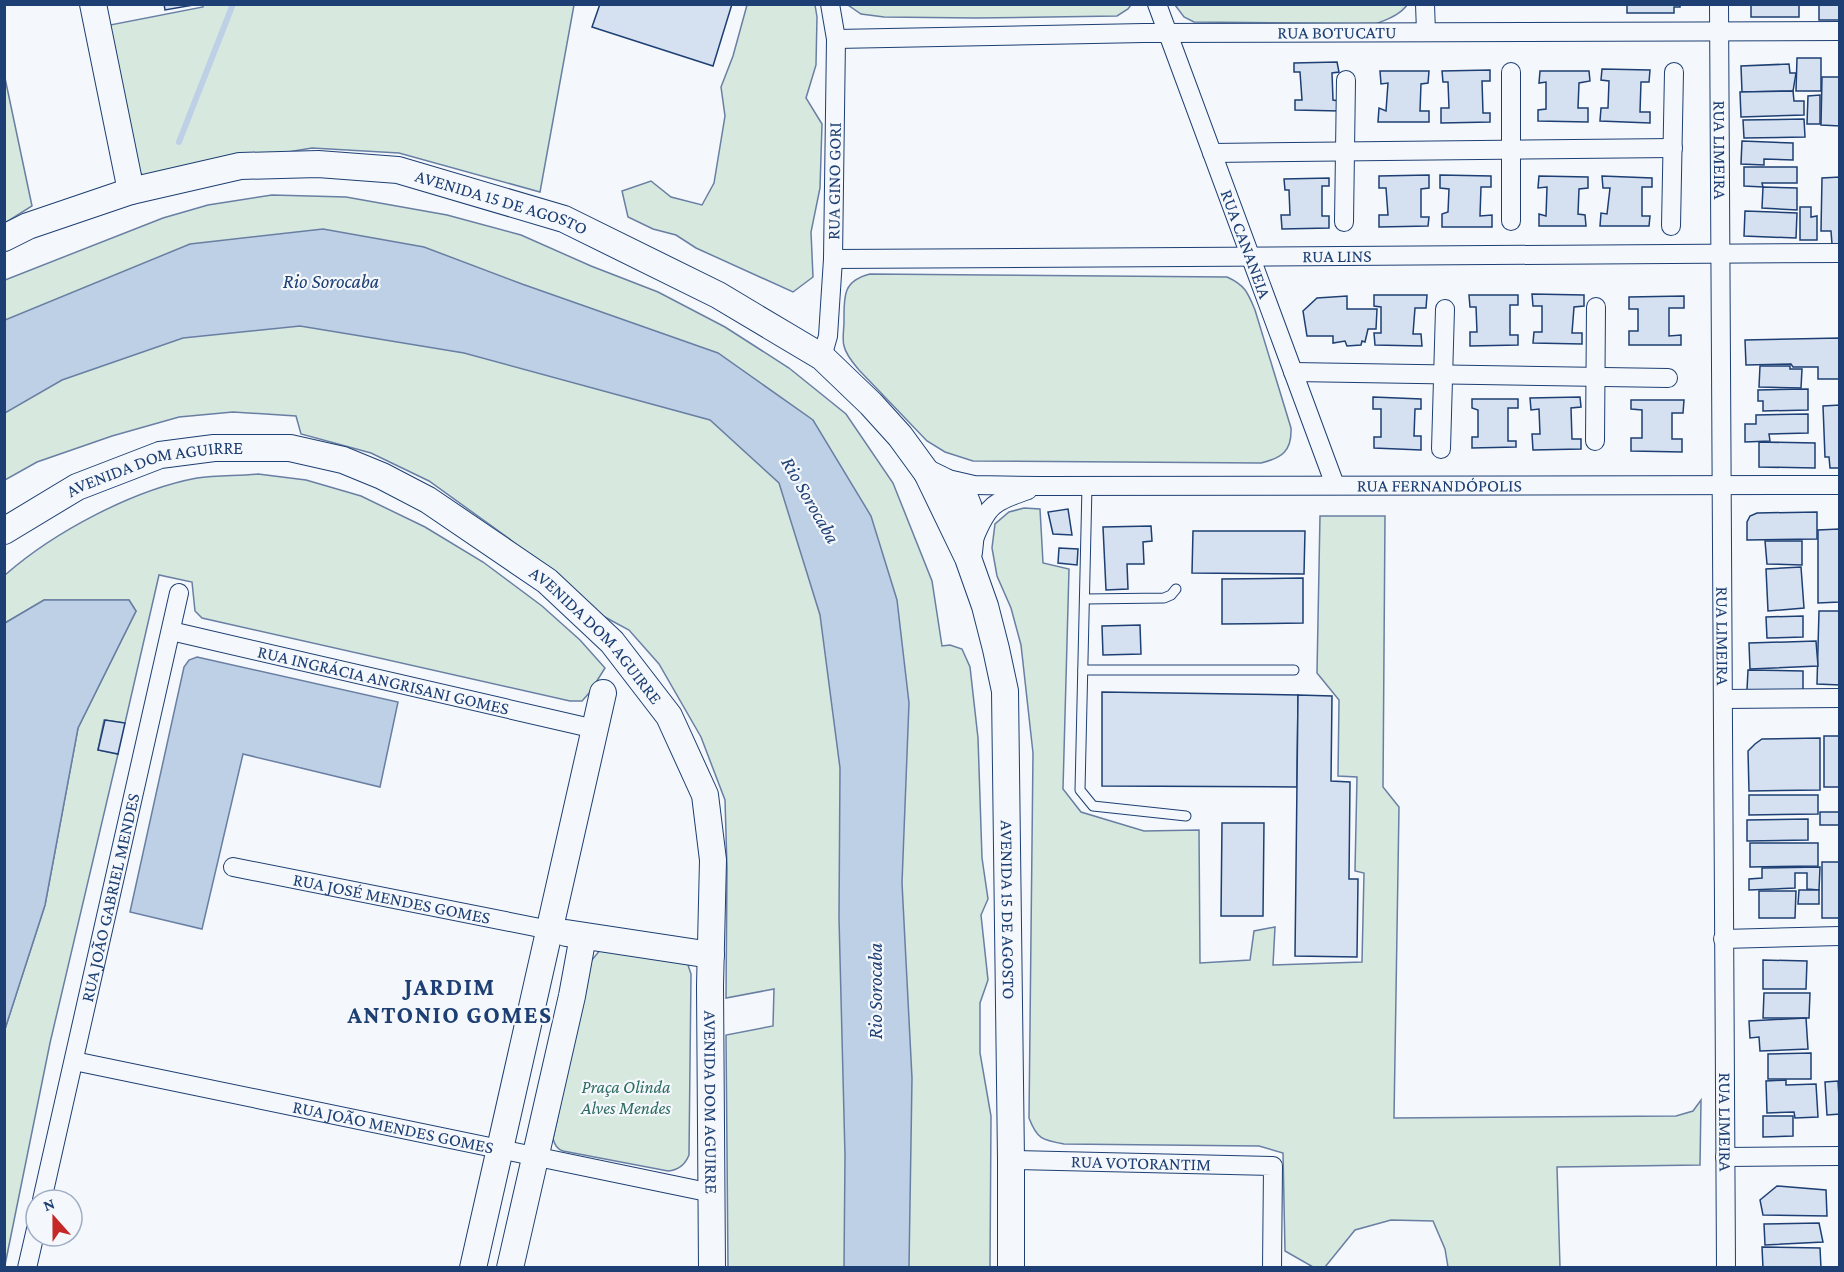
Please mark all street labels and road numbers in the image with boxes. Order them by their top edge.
street label: RUA BOTUCATU [1277,22,1397,43]
street label: RUA LIMEIRA [1710,100,1730,200]
street label: RUA GINO GORI [823,122,845,240]
street label: AVENIDA 15 DE AGOSTO [413,166,591,239]
street label: RUA CANANEIA [1217,187,1275,302]
street label: RUA LINS [1302,246,1372,266]
street label: AVENIDA DOM AGUIRRE [62,438,243,501]
street label: RUA FERNANDÓPOLIS [1357,475,1522,496]
street label: AVENIDA DOM AGUIRRE [526,562,666,708]
street label: RUA LIMEIRA [1712,586,1733,686]
street label: RUA INGRÁCIA ANGRISANI GOMES [256,641,511,719]
street label: RUA JOÃO GABRIEL MENDES [77,791,144,1004]
street label: AVENIDA 15 DE AGOSTO [997,820,1019,1000]
street label: RUA JOSÉ MENDES GOMES [292,869,492,928]
street label: AVENIDA DOM AGUIRRE [700,1010,721,1194]
street label: RUA LIMEIRA [1715,1072,1735,1172]
street label: RUA JOÃO MENDES GOMES [291,1097,495,1158]
street label: RUA VOTORANTIM [1071,1151,1211,1175]

